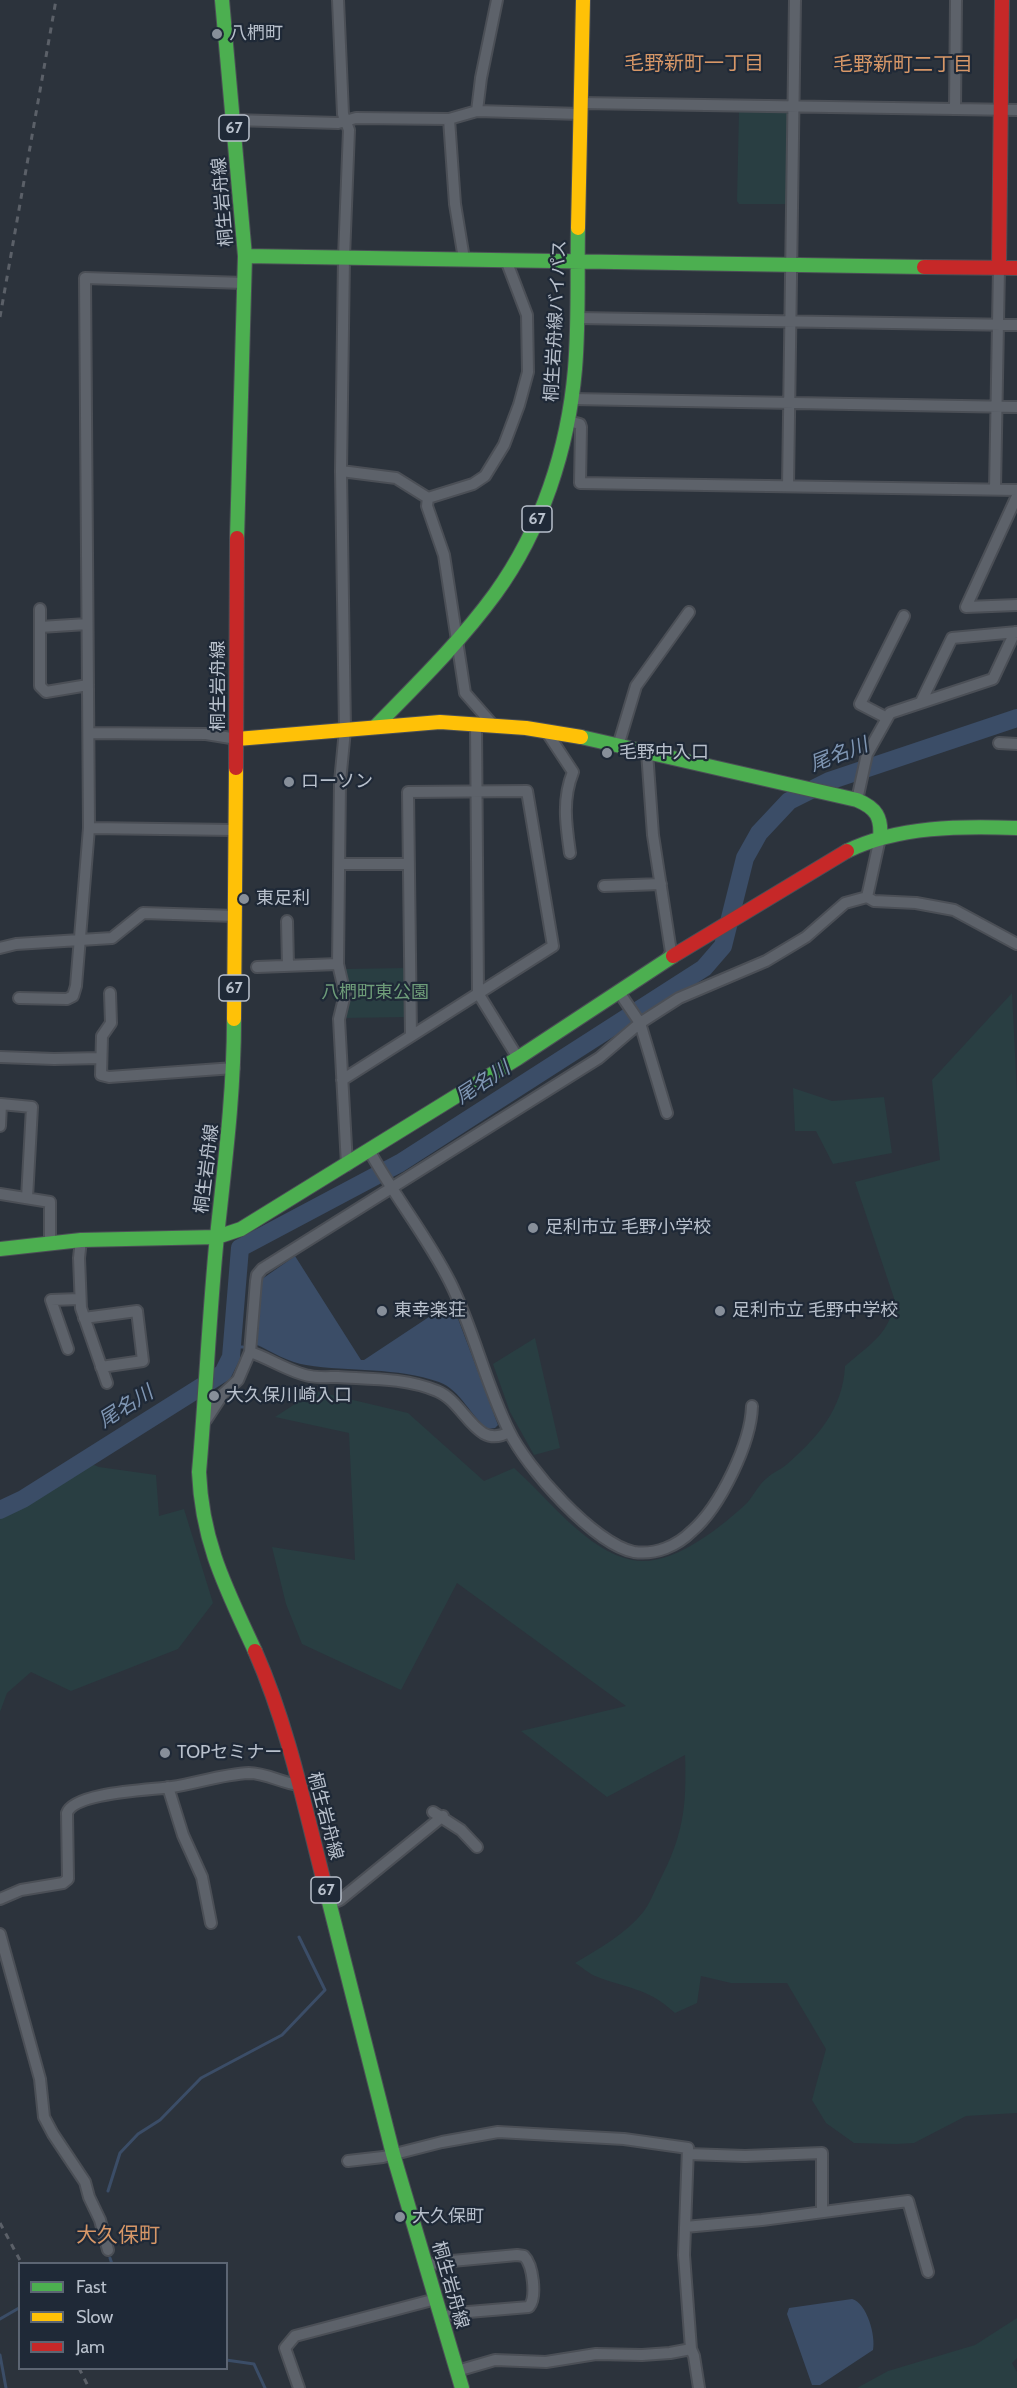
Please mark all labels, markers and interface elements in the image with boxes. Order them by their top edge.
place label: 八椚町 [229,23,283,45]
marker: 八椚町 [210,27,224,41]
district label: 毛野新町一丁目 [624,52,764,76]
district label: 毛野新町二丁目 [833,53,973,77]
road number: 67 [219,115,249,141]
street label: 桐生岩舟線 [208,156,238,248]
street label: 桐生岩舟線バイパス [541,240,571,402]
road number: 67 [522,506,552,532]
street label: 桐生岩舟線 [208,641,230,731]
water label: 尾名川 [807,733,871,777]
place label: 毛野中入口 [619,742,709,764]
marker: 毛野中入口 [600,746,614,760]
place label: ローソン [301,771,373,793]
marker: ローソン [282,775,296,789]
place label: 東足利 [256,888,310,910]
marker: 東足利 [237,892,251,906]
road number: 67 [219,975,249,1001]
park label: 八椚町東公園 [321,982,429,1004]
water label: 尾名川 [451,1057,515,1109]
street label: 桐生岩舟線 [191,1123,223,1215]
place label: 足利市立 毛野小学校 [545,1217,711,1239]
marker: 足利市立 毛野小学校 [526,1221,540,1235]
place label: 東幸楽荘 [394,1300,466,1322]
place label: 足利市立 毛野中学校 [732,1300,898,1322]
marker: 東幸楽荘 [375,1304,389,1318]
marker: 足利市立 毛野中学校 [713,1304,727,1318]
water label: 尾名川 [94,1381,158,1433]
place label: 大久保川崎入口 [226,1385,352,1407]
marker: 大久保川崎入口 [207,1389,221,1403]
place label: TOPセミナー [177,1742,282,1764]
marker: TOPセミナー [158,1746,172,1760]
street label: 桐生岩舟線 [303,1770,347,1862]
road number: 67 [311,1877,341,1903]
place label: 大久保町 [412,2206,484,2228]
marker: 大久保町 [393,2210,407,2224]
district label: 大久保町 [76,2223,160,2249]
street label: 桐生岩舟線 [427,2239,473,2331]
legend [18,2262,228,2370]
text: Fast [76,2276,107,2298]
text: Slow [76,2306,113,2328]
text: Jam [76,2336,105,2358]

